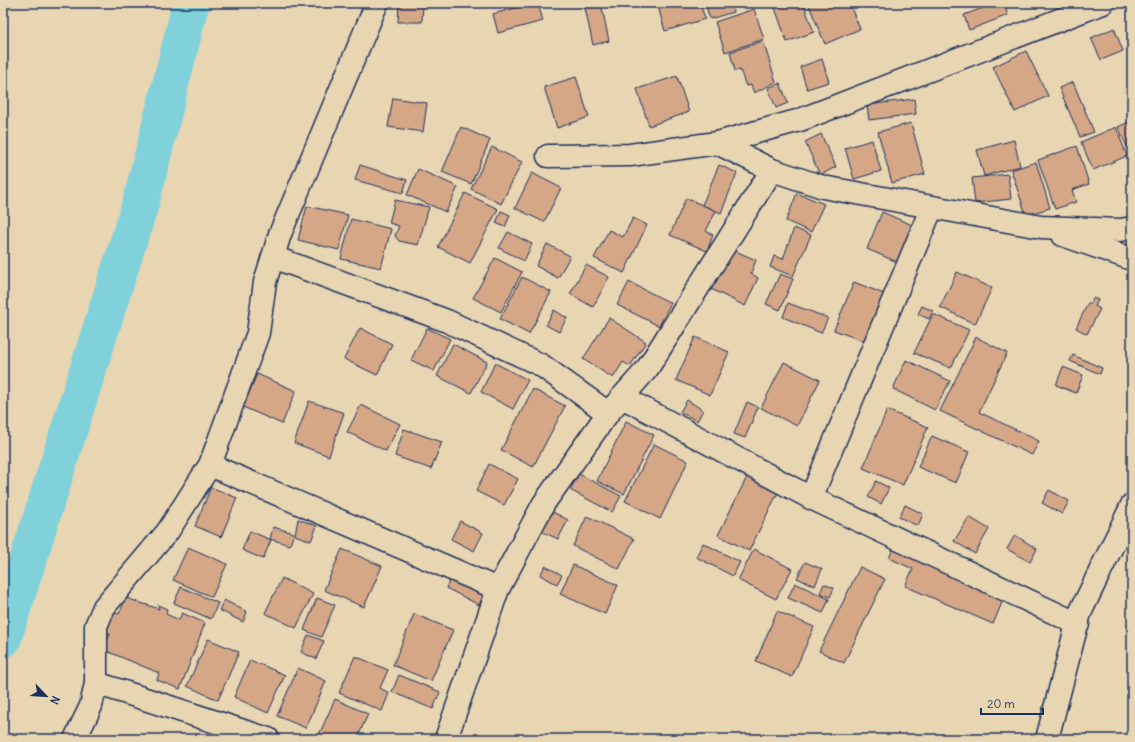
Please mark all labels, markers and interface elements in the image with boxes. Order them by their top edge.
north arrow [26,676,66,716]
scale bar [981,690,1043,716]
text: N [47,694,63,707]
text: 20 m [987,696,1015,711]

